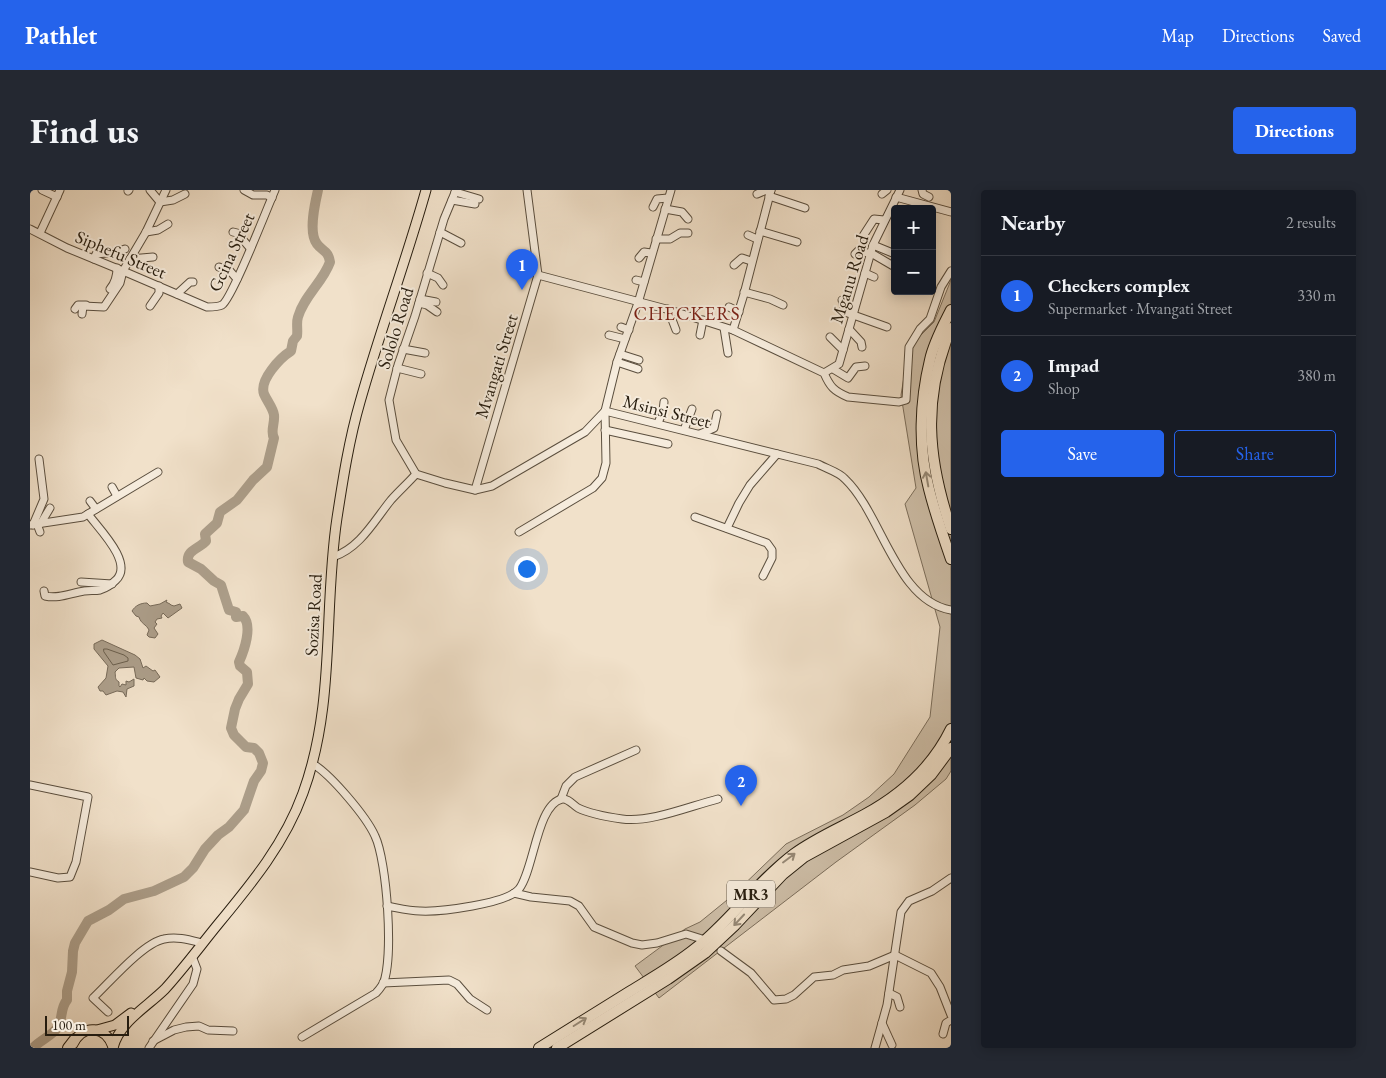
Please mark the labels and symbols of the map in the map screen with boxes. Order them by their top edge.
street label: Gcina Street [203,208,259,295]
street label: Siphefu Street [72,225,170,284]
street label: Mganu Road [825,231,874,326]
pin: 1 [506,249,538,290]
street label: Sololo Road [372,283,419,372]
district label: CHECKERS [633,301,741,326]
street label: Mvangati Street [469,311,523,421]
street label: Msinsi Street [621,389,713,433]
one-way arrow [921,471,931,487]
your location [514,556,540,582]
street label: Sozisa Road [299,572,327,657]
pin: 2 [725,765,757,806]
one-way arrow [782,852,795,863]
road number: MR3 [727,881,775,908]
one-way arrow [733,914,745,927]
scale bar [45,1013,129,1036]
one-way arrow [573,1017,587,1027]

